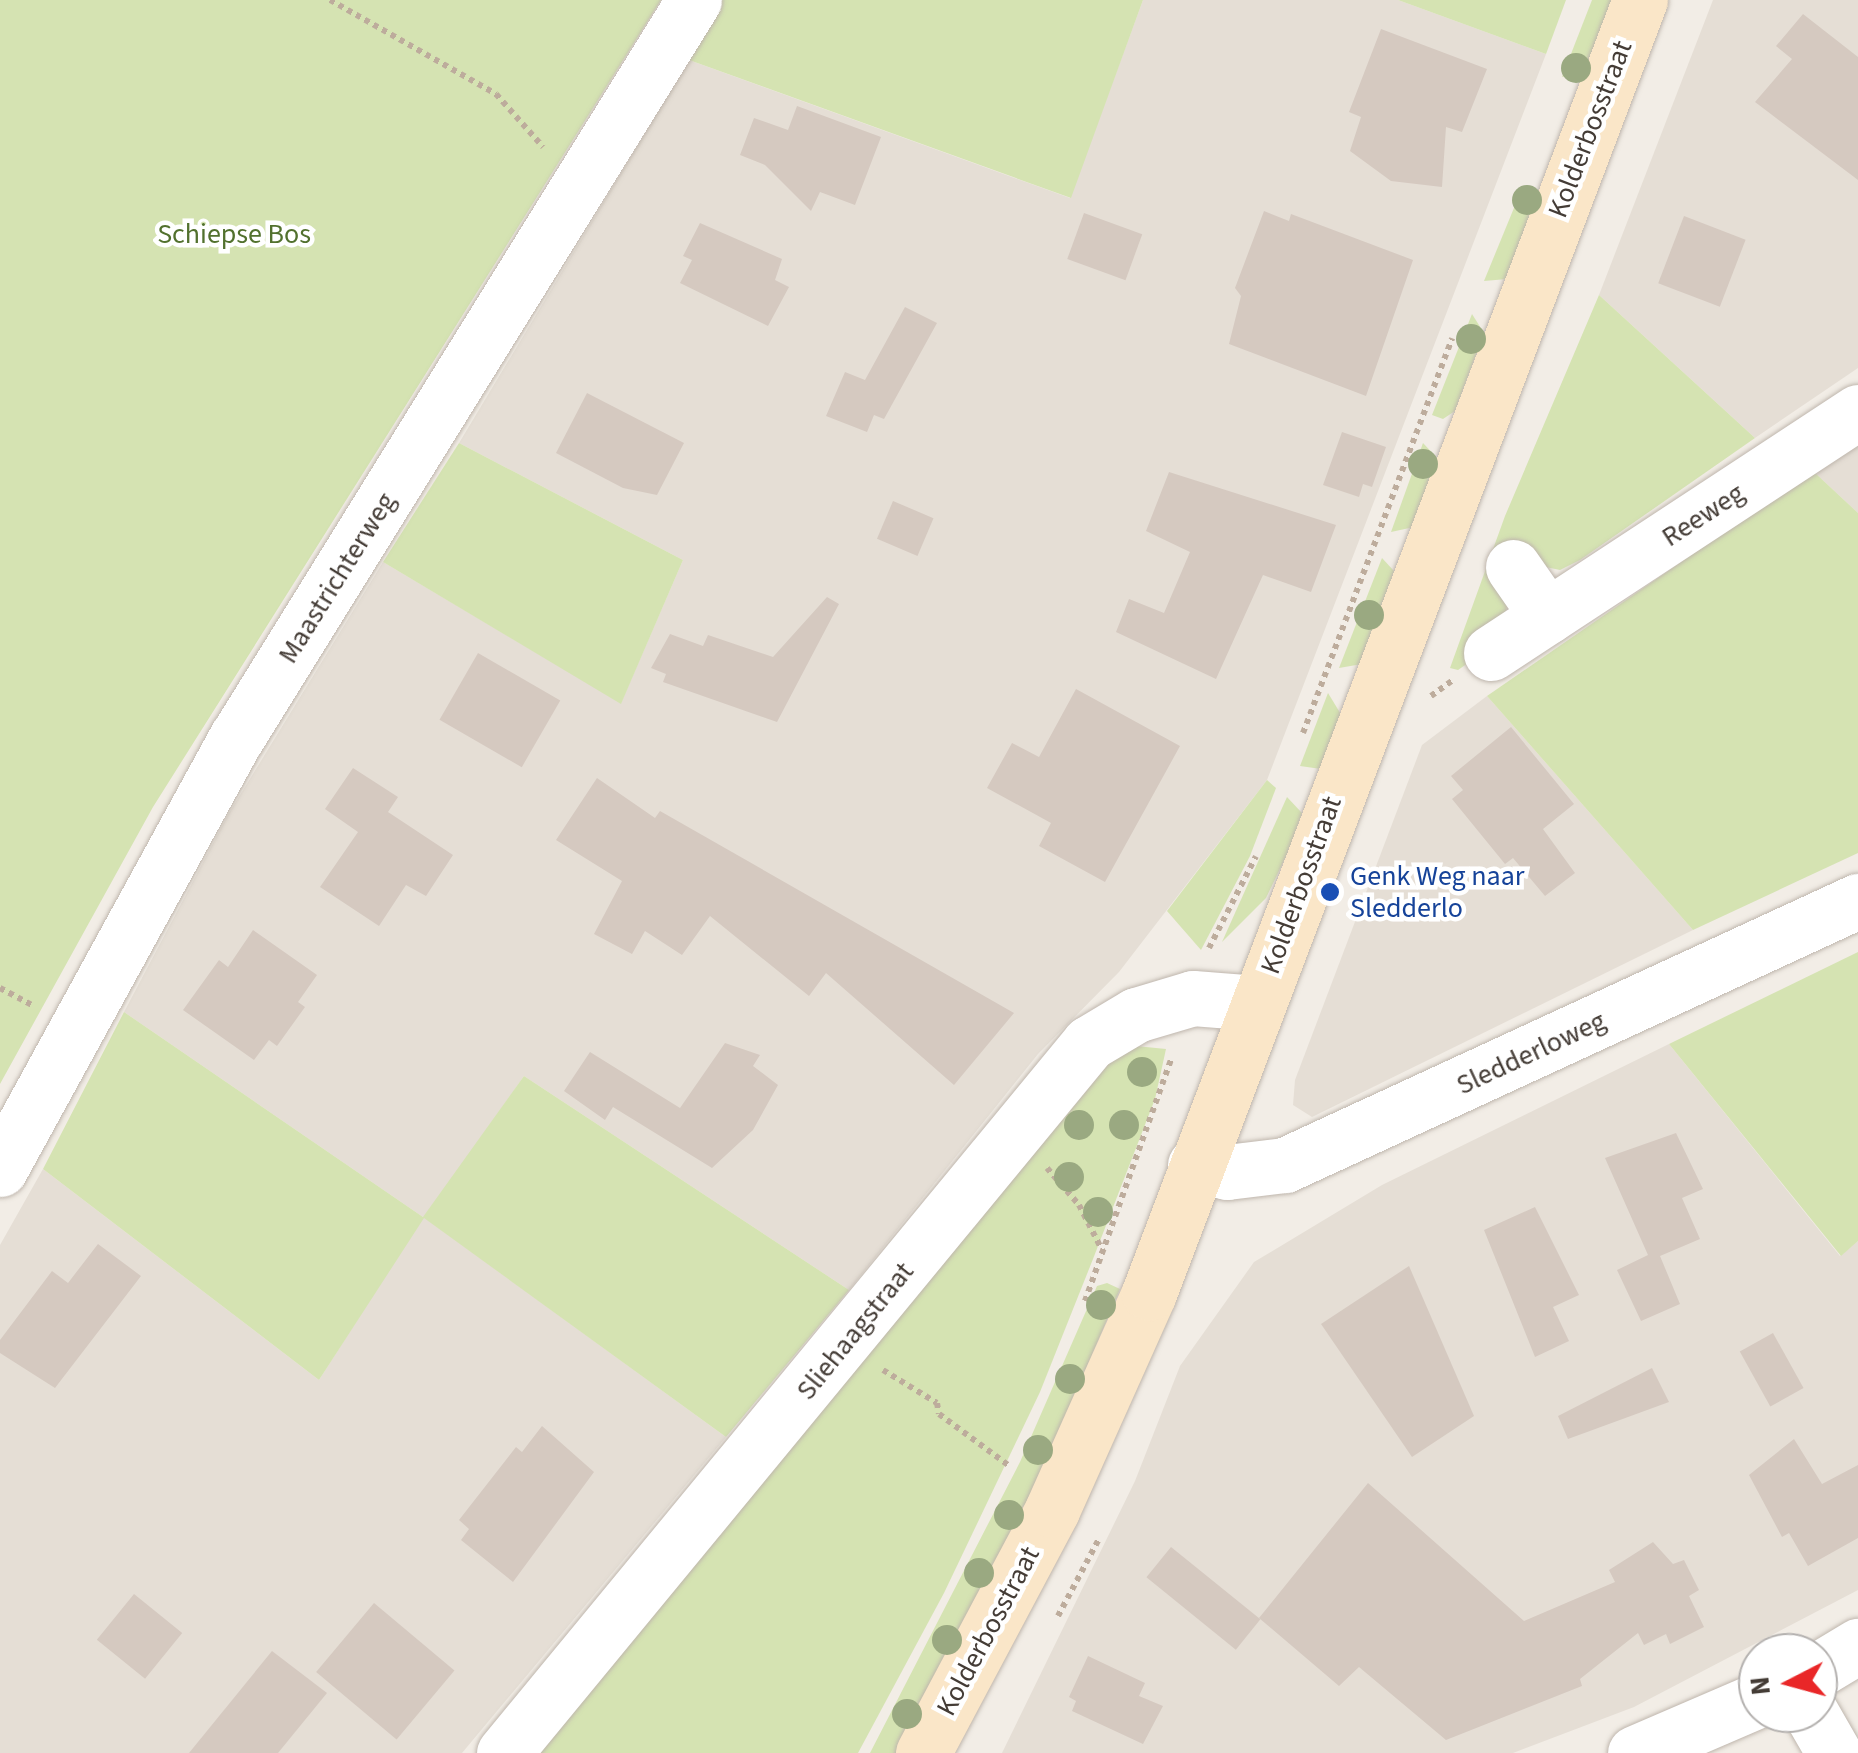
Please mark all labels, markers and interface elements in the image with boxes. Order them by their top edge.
street label: Kolderbosstraat [1541,36,1639,222]
park label: Schiepse Bos [157,217,311,251]
street label: Reeweg [1656,476,1750,554]
street label: Maastrichterweg [271,487,403,669]
street label: Kolderbosstraat [1253,791,1349,979]
place label: Genk Weg naar Sledderlo [1350,859,1525,925]
marker: Genk Weg naar Sledderlo [1319,881,1341,903]
street label: Sledderloweg [1451,1004,1611,1102]
street label: Sliehaagstraat [789,1255,921,1407]
street label: Kolderbosstraat [929,1541,1047,1721]
north arrow [1738,1633,1838,1733]
text: N [1739,1675,1781,1697]

